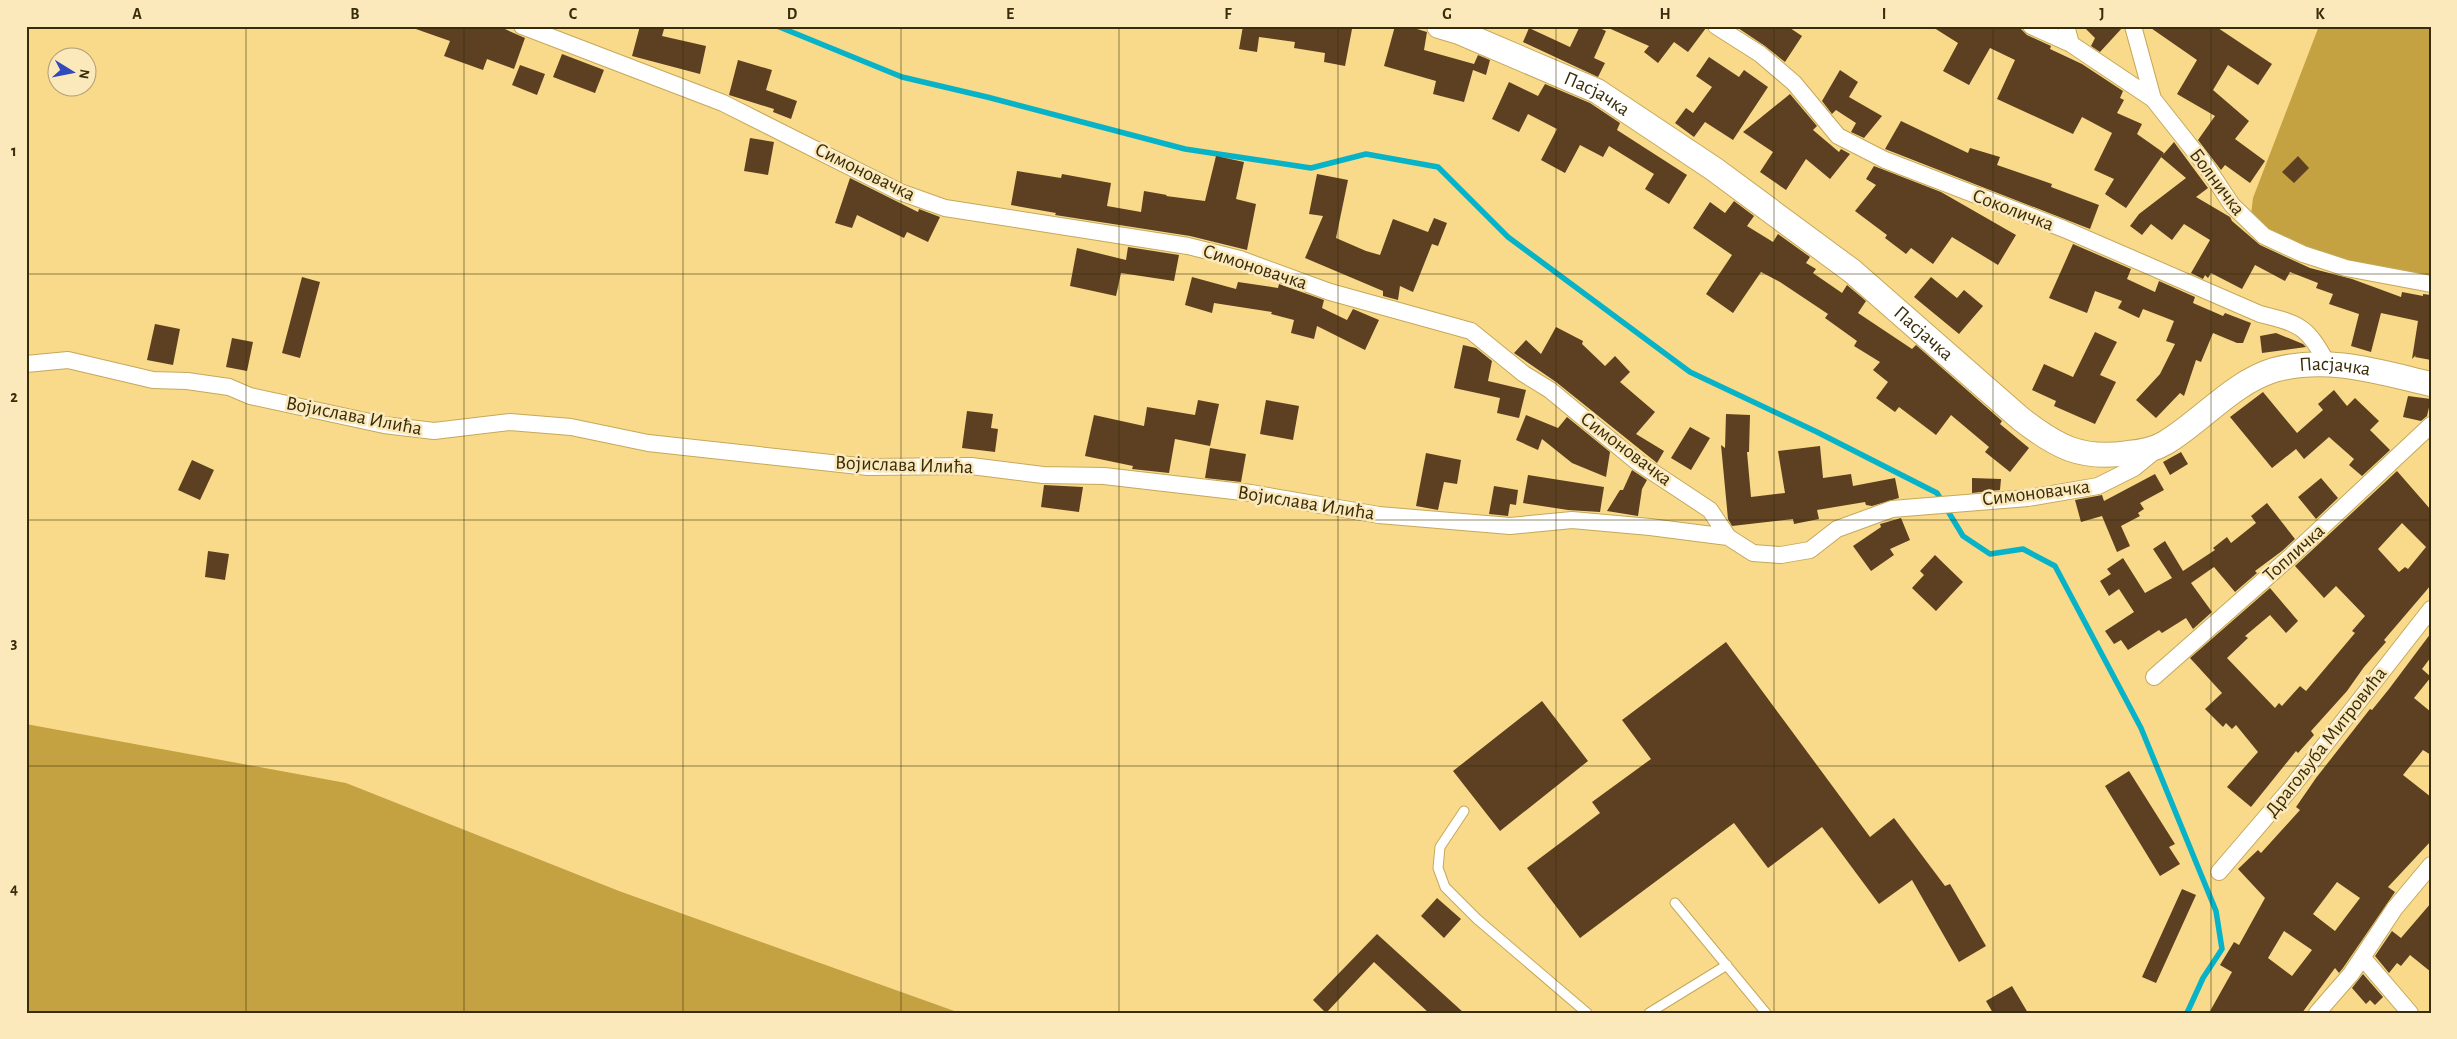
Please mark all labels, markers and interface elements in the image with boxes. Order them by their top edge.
text: A [132,6,142,22]
text: B [350,6,360,22]
text: C [569,6,578,22]
text: D [787,6,798,22]
text: E [1006,6,1014,22]
text: F [1224,6,1232,22]
text: G [1442,6,1452,22]
text: H [1659,6,1671,22]
text: I [1882,6,1886,22]
text: J [2099,6,2105,22]
text: K [2315,6,2325,22]
north arrow [48,48,98,98]
text: N [76,68,92,80]
street label: Пасјачка [1561,68,1633,120]
street label: Симоновачка [812,139,918,205]
text: 1 [11,143,17,159]
street label: Болничка [2186,145,2248,219]
street label: Соколичка [1970,185,2056,235]
street label: Симоновачка [1200,241,1310,293]
street label: Пасјачка [1890,302,1957,365]
street label: Пасјачка [2298,354,2372,380]
text: 2 [10,389,18,405]
street label: Војислава Илића [284,393,424,439]
street label: Симоновачка [1577,408,1675,490]
street label: Војислава Илића [834,453,974,477]
street label: Симоновачка [1981,476,2091,510]
street label: Војислава Илића [1236,482,1376,524]
street label: Топличка [2260,521,2328,585]
text: 3 [11,635,18,651]
street label: Драгољуба Митровића [2261,663,2391,821]
text: 4 [10,881,18,897]

